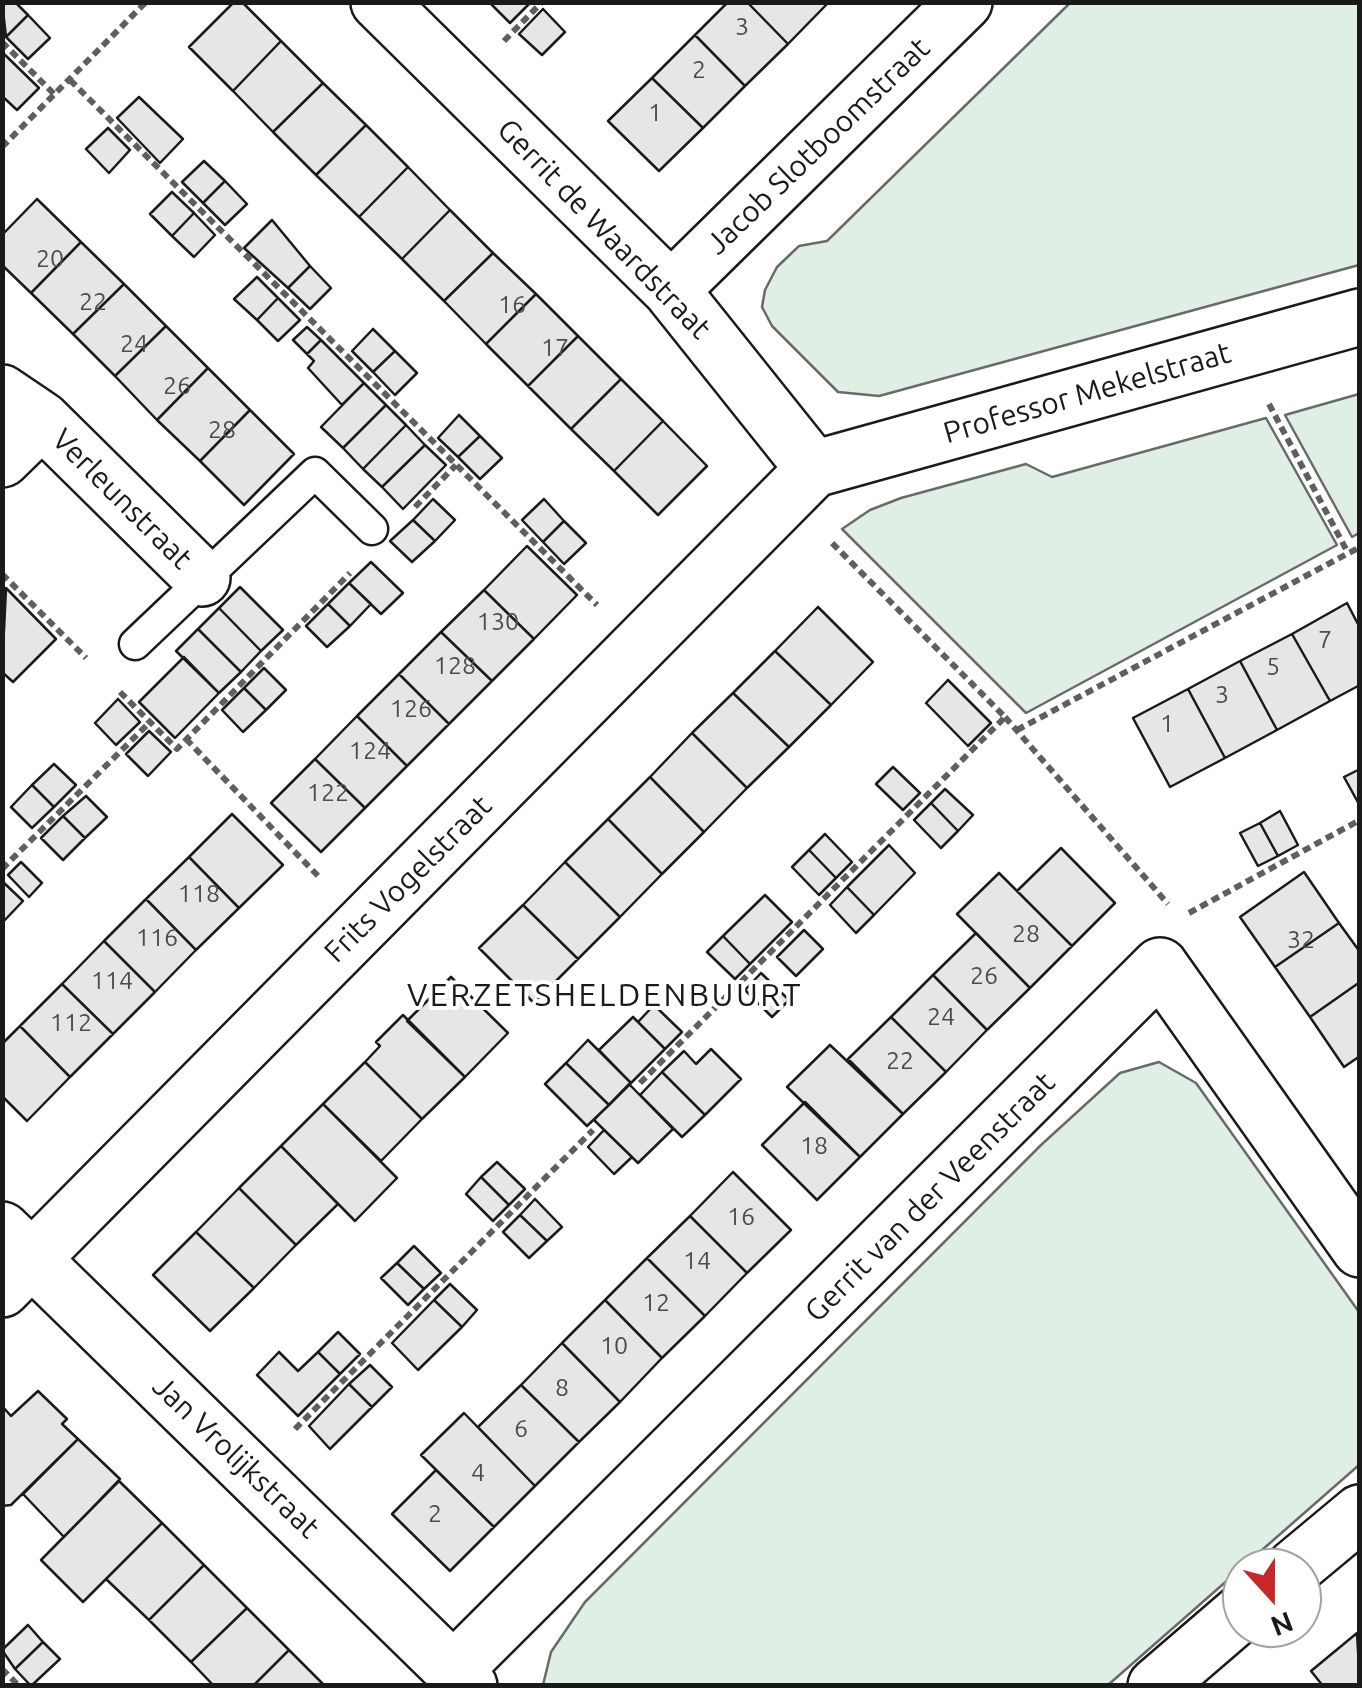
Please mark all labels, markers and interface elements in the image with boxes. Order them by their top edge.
house number: 3 [735,12,749,42]
street label: Jacob Slotboomstraat [699,30,937,262]
house number: 2 [692,55,706,85]
house number: 1 [648,98,662,128]
street label: Gerrit de Waardstraat [490,112,718,346]
house number: 20 [36,244,64,274]
house number: 22 [79,287,107,317]
house number: 16 [498,290,526,320]
house number: 24 [120,329,148,359]
house number: 17 [541,333,569,363]
street label: Professor Mekelstraat [939,335,1235,451]
house number: 26 [163,371,191,401]
house number: 28 [208,415,236,445]
street label: Verleunstraat [44,421,200,577]
house number: 130 [477,607,519,637]
house number: 7 [1318,625,1332,655]
house number: 128 [434,651,476,681]
house number: 5 [1266,652,1280,682]
house number: 3 [1215,680,1229,710]
house number: 126 [390,694,432,724]
house number: 1 [1160,709,1174,739]
house number: 124 [349,736,391,766]
house number: 122 [307,778,349,808]
street label: Frits Vogelstraat [317,788,499,970]
house number: 118 [178,879,220,909]
house number: 28 [1012,919,1040,949]
house number: 116 [136,923,178,953]
house number: 32 [1287,925,1315,955]
house number: 26 [970,961,998,991]
house number: 114 [91,966,133,996]
district label: VERZETSHELDENBUURT [407,976,803,1014]
house number: 24 [927,1002,955,1032]
house number: 112 [50,1008,92,1038]
house number: 22 [886,1046,914,1076]
street label: Gerrit van der Veenstraat [798,1065,1062,1329]
house number: 18 [800,1131,828,1161]
house number: 16 [727,1202,755,1232]
house number: 14 [683,1246,711,1276]
house number: 12 [642,1288,670,1318]
house number: 10 [600,1331,628,1361]
street label: Jan Vrolijkstraat [145,1368,327,1546]
house number: 8 [555,1373,569,1403]
house number: 6 [514,1414,528,1444]
house number: 4 [471,1458,485,1488]
house number: 2 [428,1499,442,1529]
north arrow [1222,1548,1322,1648]
text: N [1267,1606,1298,1643]

